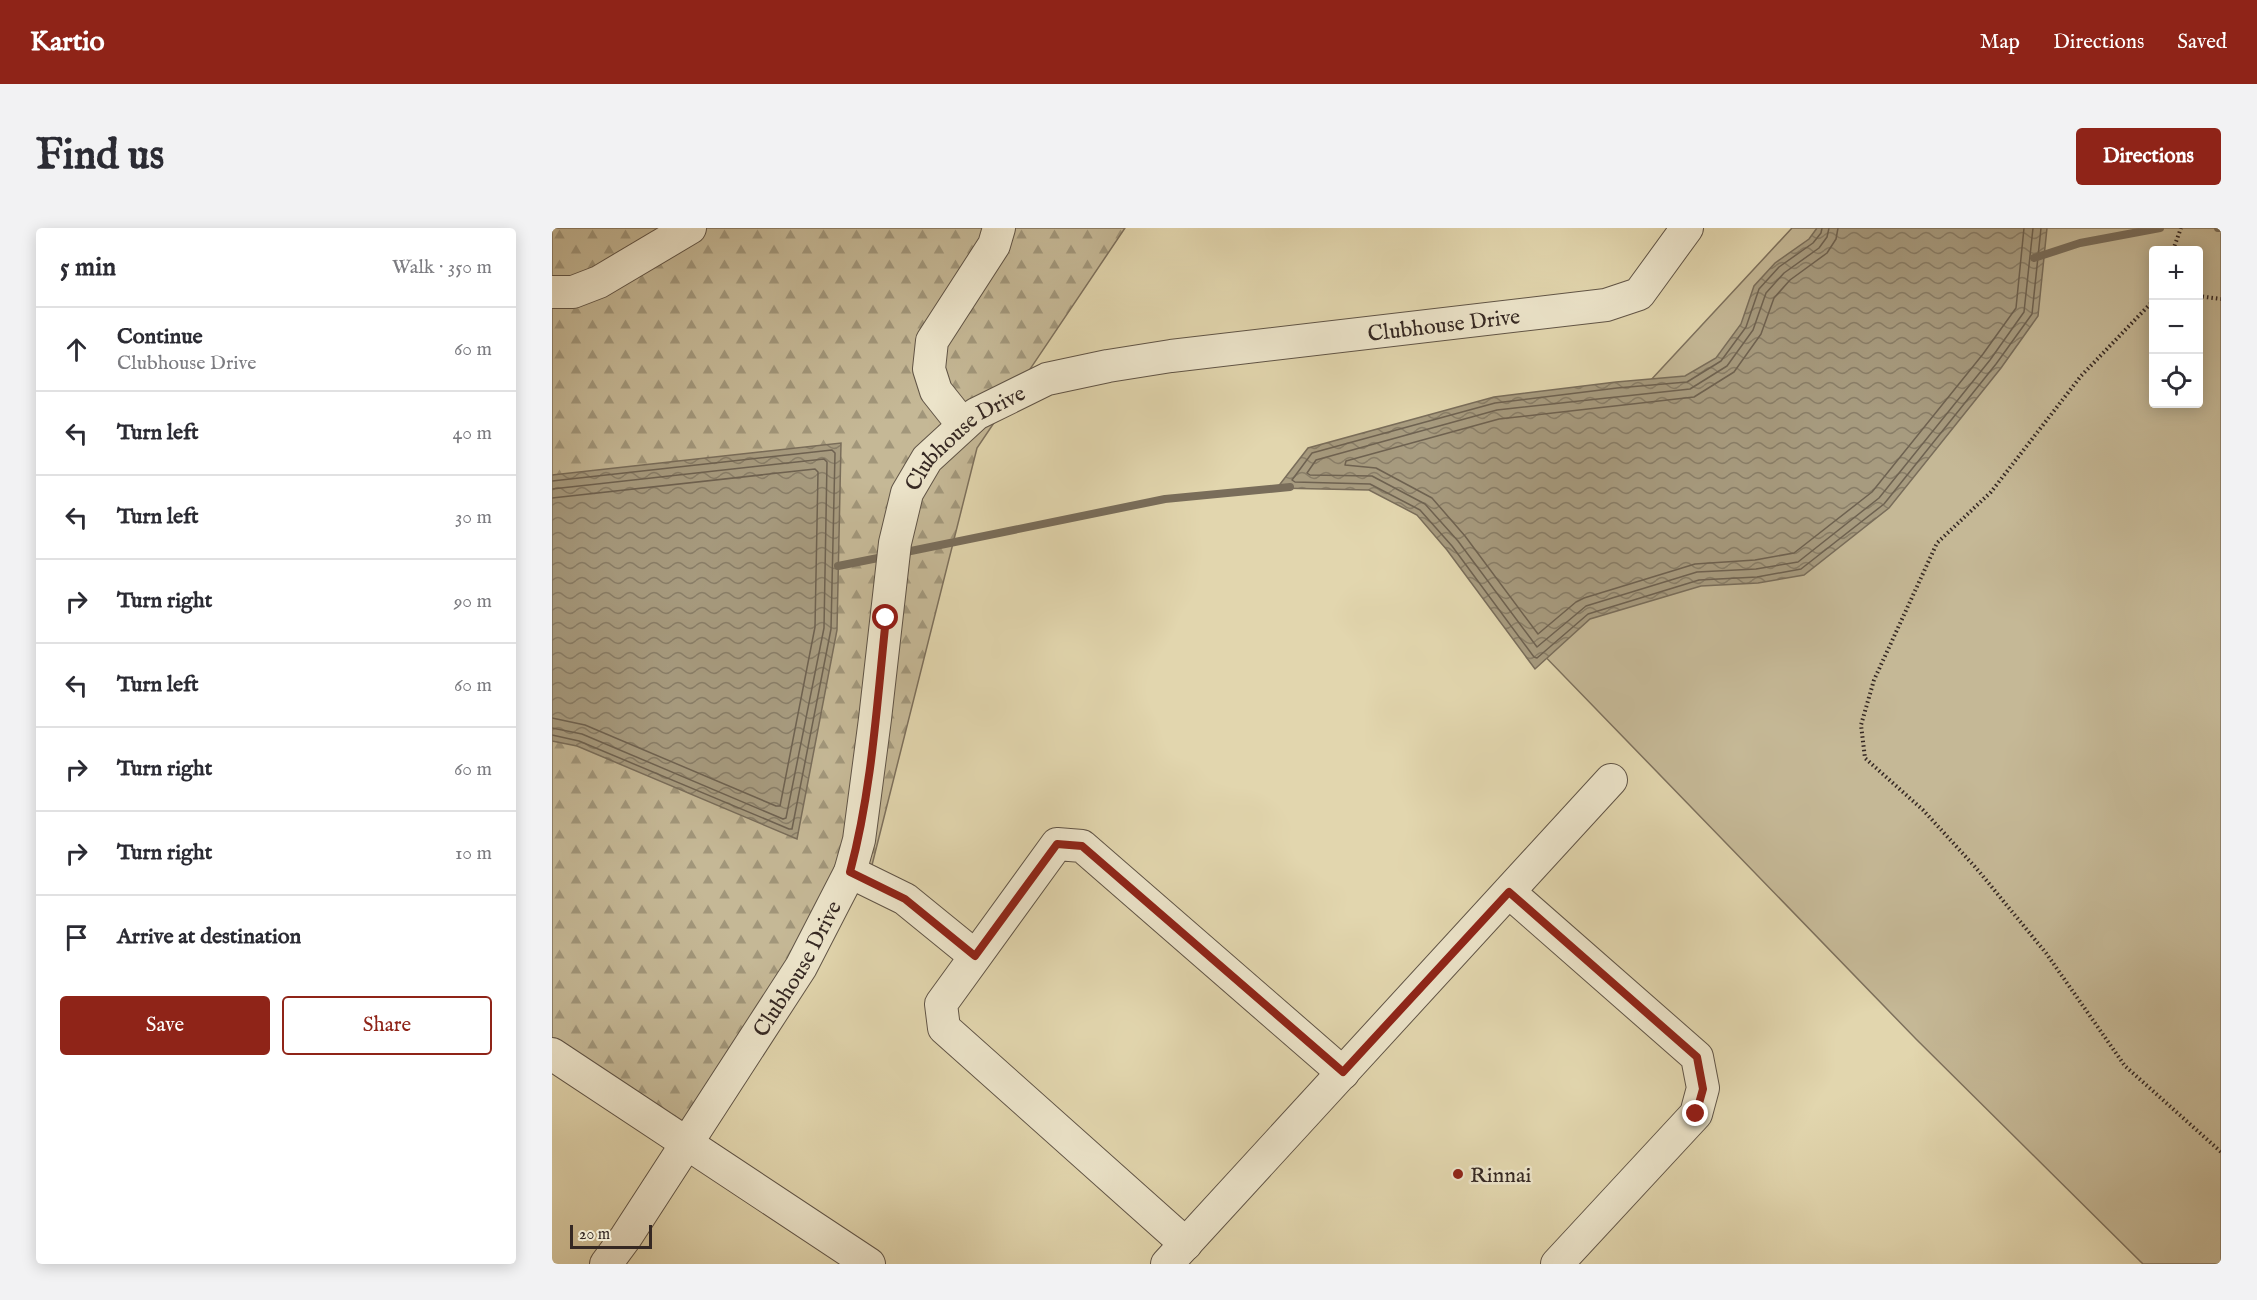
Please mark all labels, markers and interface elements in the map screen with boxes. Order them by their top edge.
text: Kartio [30,25,105,60]
text: Map [1980,29,2020,56]
text: Directions [2053,29,2144,56]
text: Saved [2177,29,2227,56]
button: Directions [2076,128,2221,185]
text: Find us [36,130,164,183]
map controls [2149,246,2203,408]
button: + [2149,246,2203,300]
text: 5 min [60,251,116,284]
text: Walk · 350 m [392,255,492,280]
button: − [2149,300,2203,354]
street label: Clubhouse Drive [1366,303,1522,349]
text: Continue [117,323,203,351]
icon: ahead [60,333,93,366]
text: 60 m [454,337,492,362]
text: Clubhouse Drive [117,351,256,376]
button: locate [2149,354,2203,408]
street label: Clubhouse Drive [899,380,1030,497]
icon: left [60,417,93,450]
text: Turn left [117,419,199,447]
text: 40 m [453,421,492,446]
icon: left [60,501,93,534]
text: Turn left [117,503,199,531]
text: 30 m [455,505,492,530]
icon: right [60,585,93,618]
text: Turn right [117,587,212,615]
text: 90 m [454,589,492,614]
route start [872,604,898,630]
icon: left [60,669,93,702]
text: Turn left [117,671,199,699]
text: 60 m [454,673,492,698]
icon: right [60,753,93,786]
text: Turn right [117,755,212,783]
text: 60 m [454,757,492,782]
icon: right [60,837,93,870]
text: Turn right [117,839,212,867]
text: 10 m [455,841,492,866]
street label: Clubhouse Drive [747,896,849,1043]
icon: arrive [60,921,93,954]
text: Arrive at destination [117,923,301,951]
button: Save [60,996,270,1055]
button: Share [282,996,492,1055]
route end [1682,1100,1708,1126]
place label: Rinnai [1470,1162,1531,1190]
marker: Rinnai [1451,1167,1465,1181]
scale bar [570,1222,652,1250]
text: 20 m [579,1225,610,1245]

